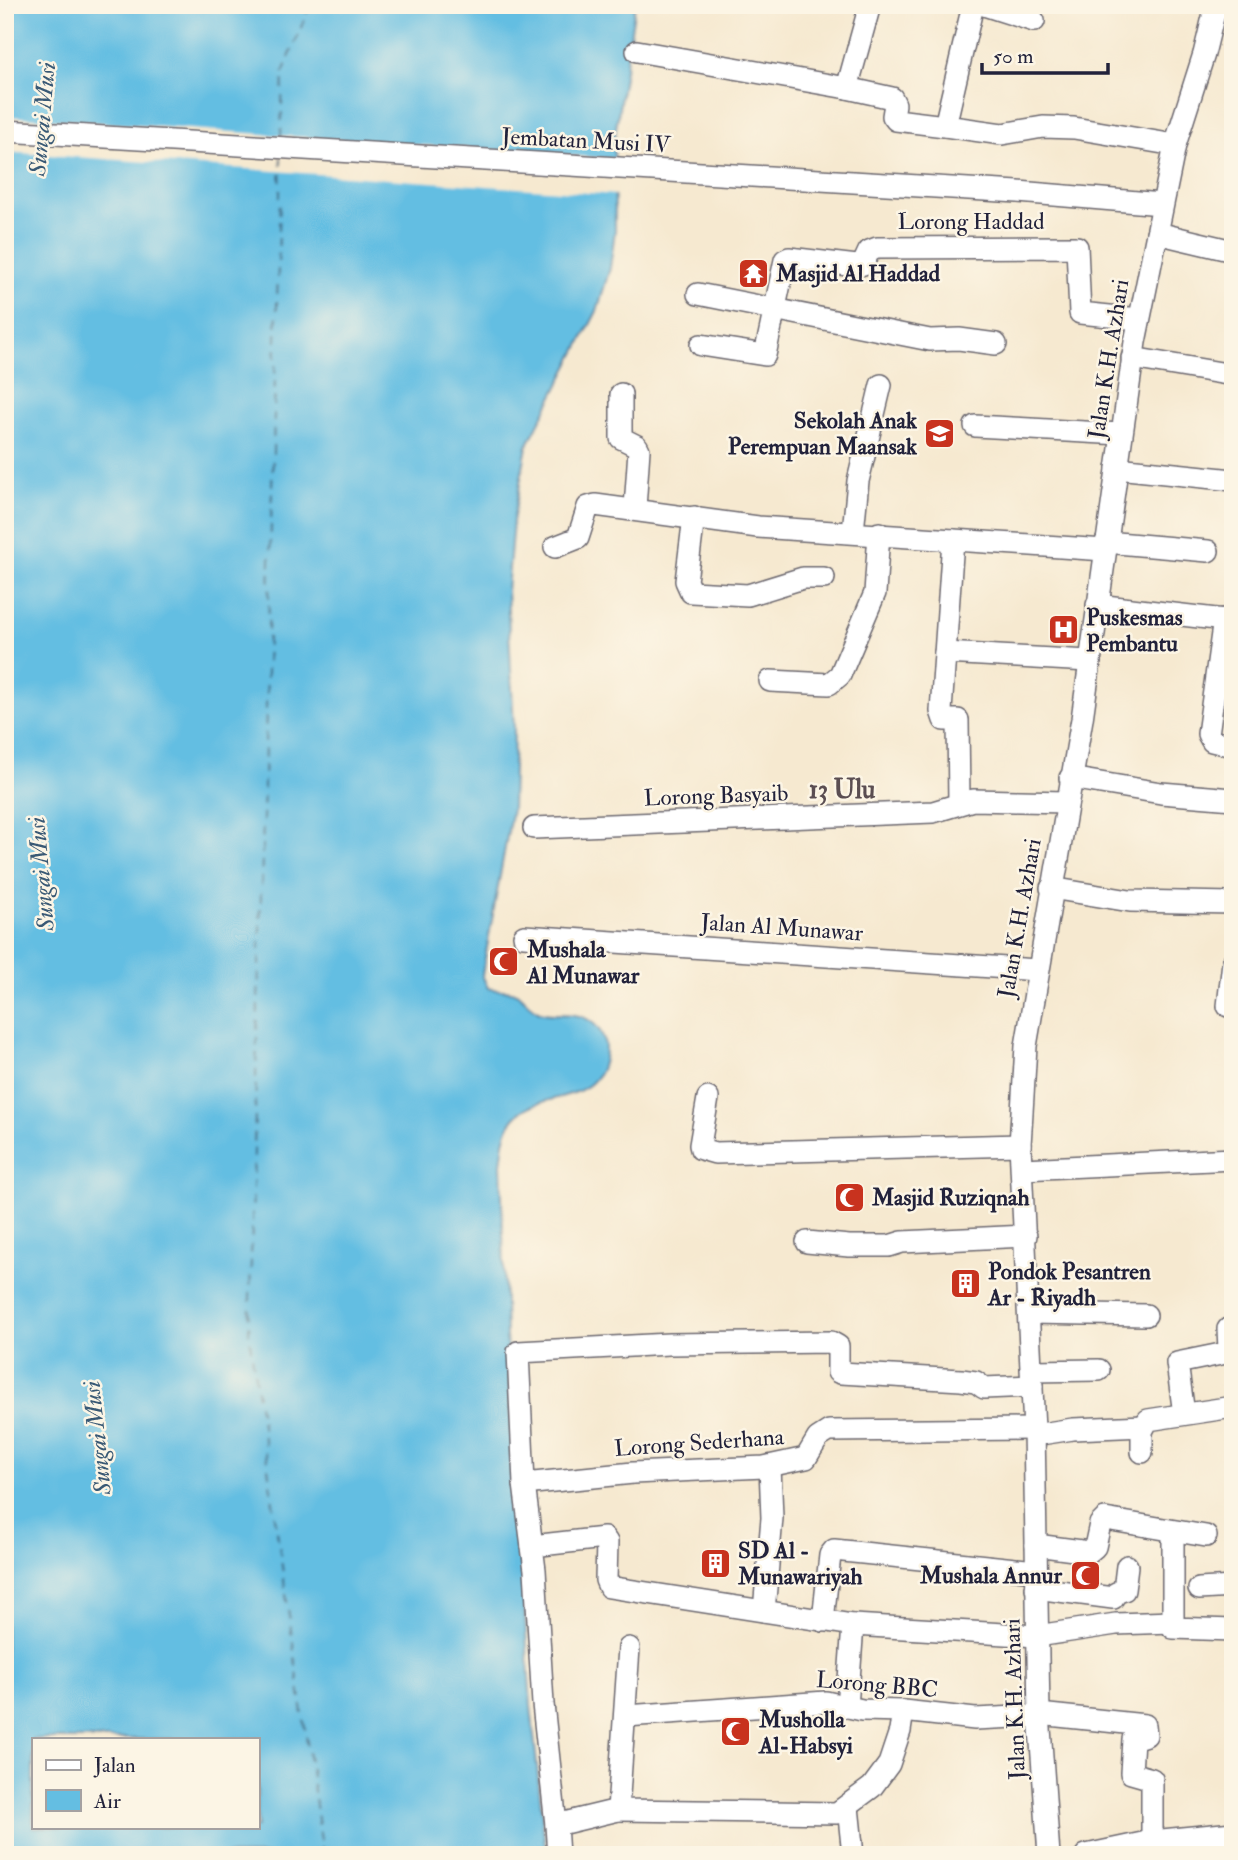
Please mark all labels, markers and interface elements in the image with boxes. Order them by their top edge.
scale bar [982,32,1108,76]
text: 50 m [993,43,1034,70]
water label: Sungai Musi [22,60,63,178]
street label: Jembatan Musi IV [500,122,672,159]
street label: Lorong Haddad [897,207,1045,236]
temple icon: Masjid Al Haddad [736,256,770,290]
place label: Masjid Al Haddad [775,259,941,288]
street label: Jalan K.H. Azhari [1081,277,1135,442]
place label: Sekolah Anak Perempuan Maansak [728,406,918,462]
school or university icon: Sekolah Anak Perempuan Maansak [923,416,957,450]
place label: Puskesmas Pembantu [1086,603,1183,658]
hospital icon: Puskesmas Pembantu [1046,613,1080,647]
district label: 13 Ulu [809,774,876,806]
street label: Lorong Basyaib [643,778,789,813]
water label: Sungai Musi [21,815,62,933]
street label: Jalan K.H. Azhari [991,836,1048,1001]
street label: Jalan Al Munawar [699,907,865,948]
place label: Mushala Al Munawar [526,935,640,990]
mosque icon: Mushala Al Munawar [487,945,521,979]
mosque icon: Masjid Ruziqnah [832,1180,866,1214]
place label: Masjid Ruziqnah [871,1183,1030,1213]
place label: Pondok Pesantren Ar - Riyadh [987,1257,1151,1313]
building icon: Pondok Pesantren Ar - Riyadh [948,1267,982,1301]
water label: Sungai Musi [76,1379,119,1497]
street label: Lorong Sederhana [613,1422,785,1463]
place label: SD Al - Munawariyah [737,1536,863,1592]
building icon: SD Al - Munawariyah [698,1546,732,1580]
mosque icon: Mushala Annur [1068,1558,1102,1592]
place label: Mushala Annur [919,1561,1062,1590]
street label: Jalan K.H. Azhari [997,1618,1032,1781]
street label: Lorong BBC [815,1665,939,1704]
place label: Musholla Al-Habsyi [758,1705,853,1761]
mosque icon: Musholla Al-Habsyi [719,1715,753,1749]
legend [32,1738,259,1828]
text: Jalan [93,1752,136,1779]
text: Air [93,1788,121,1815]

